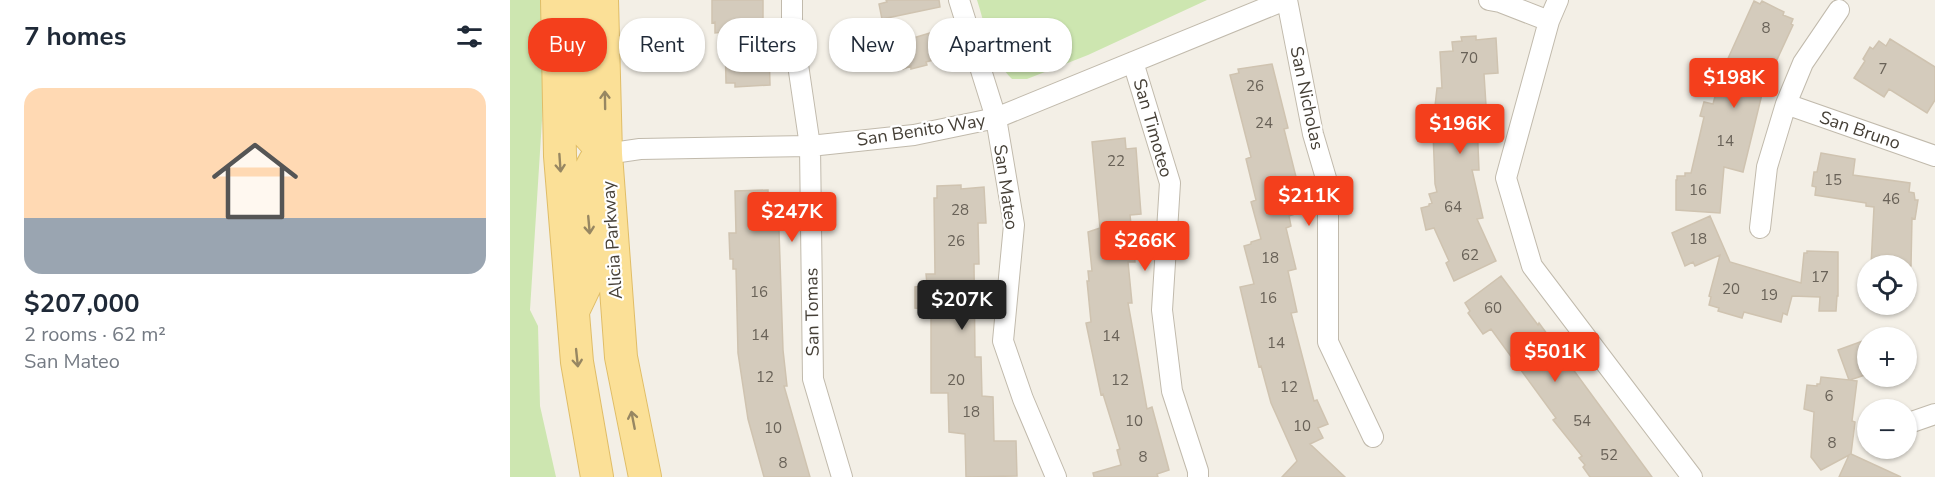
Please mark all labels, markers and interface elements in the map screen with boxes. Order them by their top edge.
chip: Buy [528,18,607,72]
chip: Rent [619,18,705,72]
chip: Filters [717,18,817,72]
chip: New [829,18,916,72]
chip: Apartment [928,18,1072,72]
house number: 8 [1761,18,1771,38]
text: 7 homes [24,19,126,54]
icon: filters [453,20,486,53]
street label: San Nicholas [1284,44,1330,152]
house number: 70 [1460,48,1478,68]
pin: $198K [1692,58,1776,109]
house number: 7 [1878,59,1888,79]
text: $198K [1703,64,1765,91]
street label: San Timoteo [1127,76,1179,180]
house number: 26 [1246,76,1264,96]
one-way arrow [599,91,611,111]
pin: $196K [1418,104,1502,155]
street label: San Bruno [1816,105,1904,155]
street label: San Benito Way [855,108,988,152]
text: $196K [1429,110,1491,137]
house number: 24 [1255,113,1273,133]
icon: home [201,127,309,235]
house number: 14 [1716,131,1734,151]
street label: San Mateo [988,143,1024,231]
house number: 22 [1107,151,1125,171]
one-way arrow [555,153,566,173]
house number: 15 [1824,170,1842,190]
pin: $211K [1267,176,1351,227]
street label: Alicia Parkway [596,179,628,300]
house number: 16 [1689,180,1707,200]
text: $211K [1278,182,1340,209]
house number: 46 [1882,189,1900,209]
pin: $247K [750,192,834,243]
house number: 64 [1444,197,1462,217]
text: $247K [761,198,823,225]
house number: 28 [951,200,969,220]
one-way arrow [584,214,595,234]
pin: $266K [1103,221,1187,272]
text: $266K [1114,227,1176,254]
house number: 18 [1689,229,1707,249]
house number: 26 [947,231,965,251]
house number: 62 [1461,245,1479,265]
house number: 18 [1261,248,1279,268]
map controls [1857,255,1917,459]
button: locate [1857,255,1917,315]
house number: 17 [1811,267,1829,287]
street label: San Tomas [799,268,825,356]
house number: 20 [1722,279,1740,299]
pin: $207K [920,280,1004,331]
house number: 16 [750,282,768,302]
house number: 19 [1760,285,1778,305]
text: $207,000 [24,286,140,321]
text: $207K [931,286,993,313]
house number: 16 [1259,288,1277,308]
house number: 60 [1484,298,1502,318]
text: 2 rooms · 62 m² [24,321,166,348]
house number: 14 [751,325,769,345]
house number: 14 [1102,326,1120,346]
button: + [1857,327,1917,387]
pin: $501K [1513,332,1597,383]
house number: 14 [1267,333,1285,353]
text: $501K [1524,338,1586,365]
one-way arrow [572,347,583,367]
text: San Mateo [24,348,120,375]
house number: 12 [756,367,774,387]
house number: 20 [947,370,965,390]
house number: 12 [1111,370,1129,390]
house number: 12 [1280,377,1298,397]
house number: 6 [1824,386,1834,406]
button: − [1857,399,1917,459]
house number: 18 [962,402,980,422]
one-way arrow [627,410,638,430]
house number: 10 [1125,411,1143,431]
house number: 54 [1573,411,1591,431]
house number: 10 [1293,416,1311,436]
house number: 10 [764,418,782,438]
house number: 8 [1827,433,1837,453]
house number: 52 [1600,445,1618,465]
house number: 8 [1138,447,1148,467]
house number: 8 [778,453,788,473]

